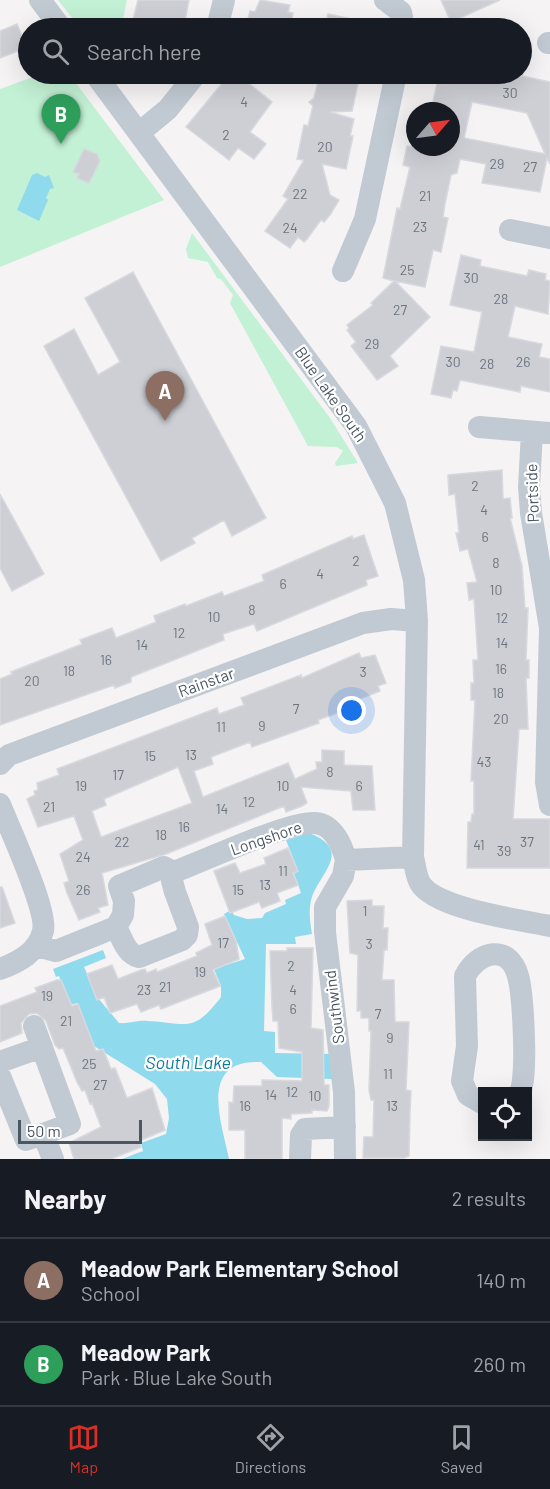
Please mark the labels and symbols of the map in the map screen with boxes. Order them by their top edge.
house number: 30 [502,84,518,101]
house number: 4 [240,93,248,110]
pin: B [42,94,80,144]
north arrow [406,102,460,156]
house number: 2 [222,126,230,143]
house number: 20 [317,138,333,155]
house number: 29 [490,155,504,172]
house number: 27 [523,158,537,175]
house number: 22 [292,185,308,202]
house number: 21 [419,187,431,204]
house number: 23 [413,218,427,235]
house number: 24 [282,219,298,236]
house number: 25 [400,261,414,278]
house number: 30 [463,269,479,286]
house number: 28 [494,290,508,307]
house number: 27 [393,301,407,318]
house number: 29 [365,335,379,352]
street label: Blue Lake South [292,342,371,445]
house number: 30 [445,353,461,370]
house number: 26 [516,353,530,370]
house number: 28 [480,355,494,372]
pin: A [146,372,184,421]
street label: Portside [521,463,542,523]
house number: 2 [471,477,479,494]
house number: 4 [480,501,488,518]
house number: 6 [481,528,489,545]
house number: 2 [352,552,360,569]
house number: 8 [492,554,500,571]
house number: 4 [316,565,324,582]
house number: 6 [279,575,287,592]
house number: 10 [490,581,502,598]
house number: 8 [248,601,256,618]
house number: 10 [208,608,220,625]
house number: 12 [496,609,508,626]
house number: 12 [173,624,185,641]
house number: 14 [496,634,508,651]
house number: 14 [136,636,148,653]
house number: 16 [100,651,112,668]
house number: 16 [495,660,507,677]
house number: 18 [63,662,75,679]
street label: Rainstar [175,663,237,700]
house number: 3 [359,663,367,680]
house number: 20 [24,672,40,689]
house number: 18 [492,684,504,701]
your location [337,696,366,725]
house number: 7 [293,700,300,717]
house number: 20 [493,710,509,727]
house number: 9 [258,717,266,734]
house number: 11 [216,718,226,735]
house number: 13 [185,746,197,763]
house number: 15 [144,747,156,764]
house number: 43 [477,753,491,770]
house number: 8 [326,763,334,780]
house number: 17 [112,766,124,783]
house number: 19 [75,777,87,794]
house number: 10 [277,777,289,794]
house number: 6 [355,777,363,794]
house number: 12 [243,793,255,810]
house number: 21 [43,798,55,815]
house number: 14 [216,800,228,817]
street label: Longshore [228,816,304,859]
house number: 16 [178,818,190,835]
house number: 18 [155,826,167,843]
house number: 22 [114,833,130,850]
house number: 37 [520,833,534,850]
house number: 41 [473,836,485,853]
house number: 39 [497,842,511,859]
house number: 24 [75,848,91,865]
house number: 11 [278,862,288,879]
house number: 13 [259,876,271,893]
house number: 26 [76,881,90,898]
house number: 15 [232,881,244,898]
house number: 1 [363,902,367,919]
house number: 17 [217,934,229,951]
house number: 3 [365,935,373,952]
house number: 2 [287,957,295,974]
house number: 19 [194,963,206,980]
street label: Southwind [320,969,347,1045]
house number: 21 [159,978,171,995]
house number: 23 [137,981,151,998]
house number: 4 [289,981,297,998]
house number: 19 [41,987,53,1004]
house number: 6 [289,1000,297,1017]
house number: 7 [375,1005,382,1022]
house number: 21 [60,1012,72,1029]
house number: 9 [386,1029,394,1046]
water label: South Lake [145,1051,231,1073]
house number: 25 [82,1055,96,1072]
house number: 11 [383,1065,393,1082]
house number: 27 [93,1076,107,1093]
house number: 12 [286,1083,298,1100]
house number: 14 [265,1086,277,1103]
house number: 10 [309,1087,321,1104]
house number: 16 [239,1097,251,1114]
house number: 13 [386,1097,398,1114]
scale bar [18,1117,142,1144]

